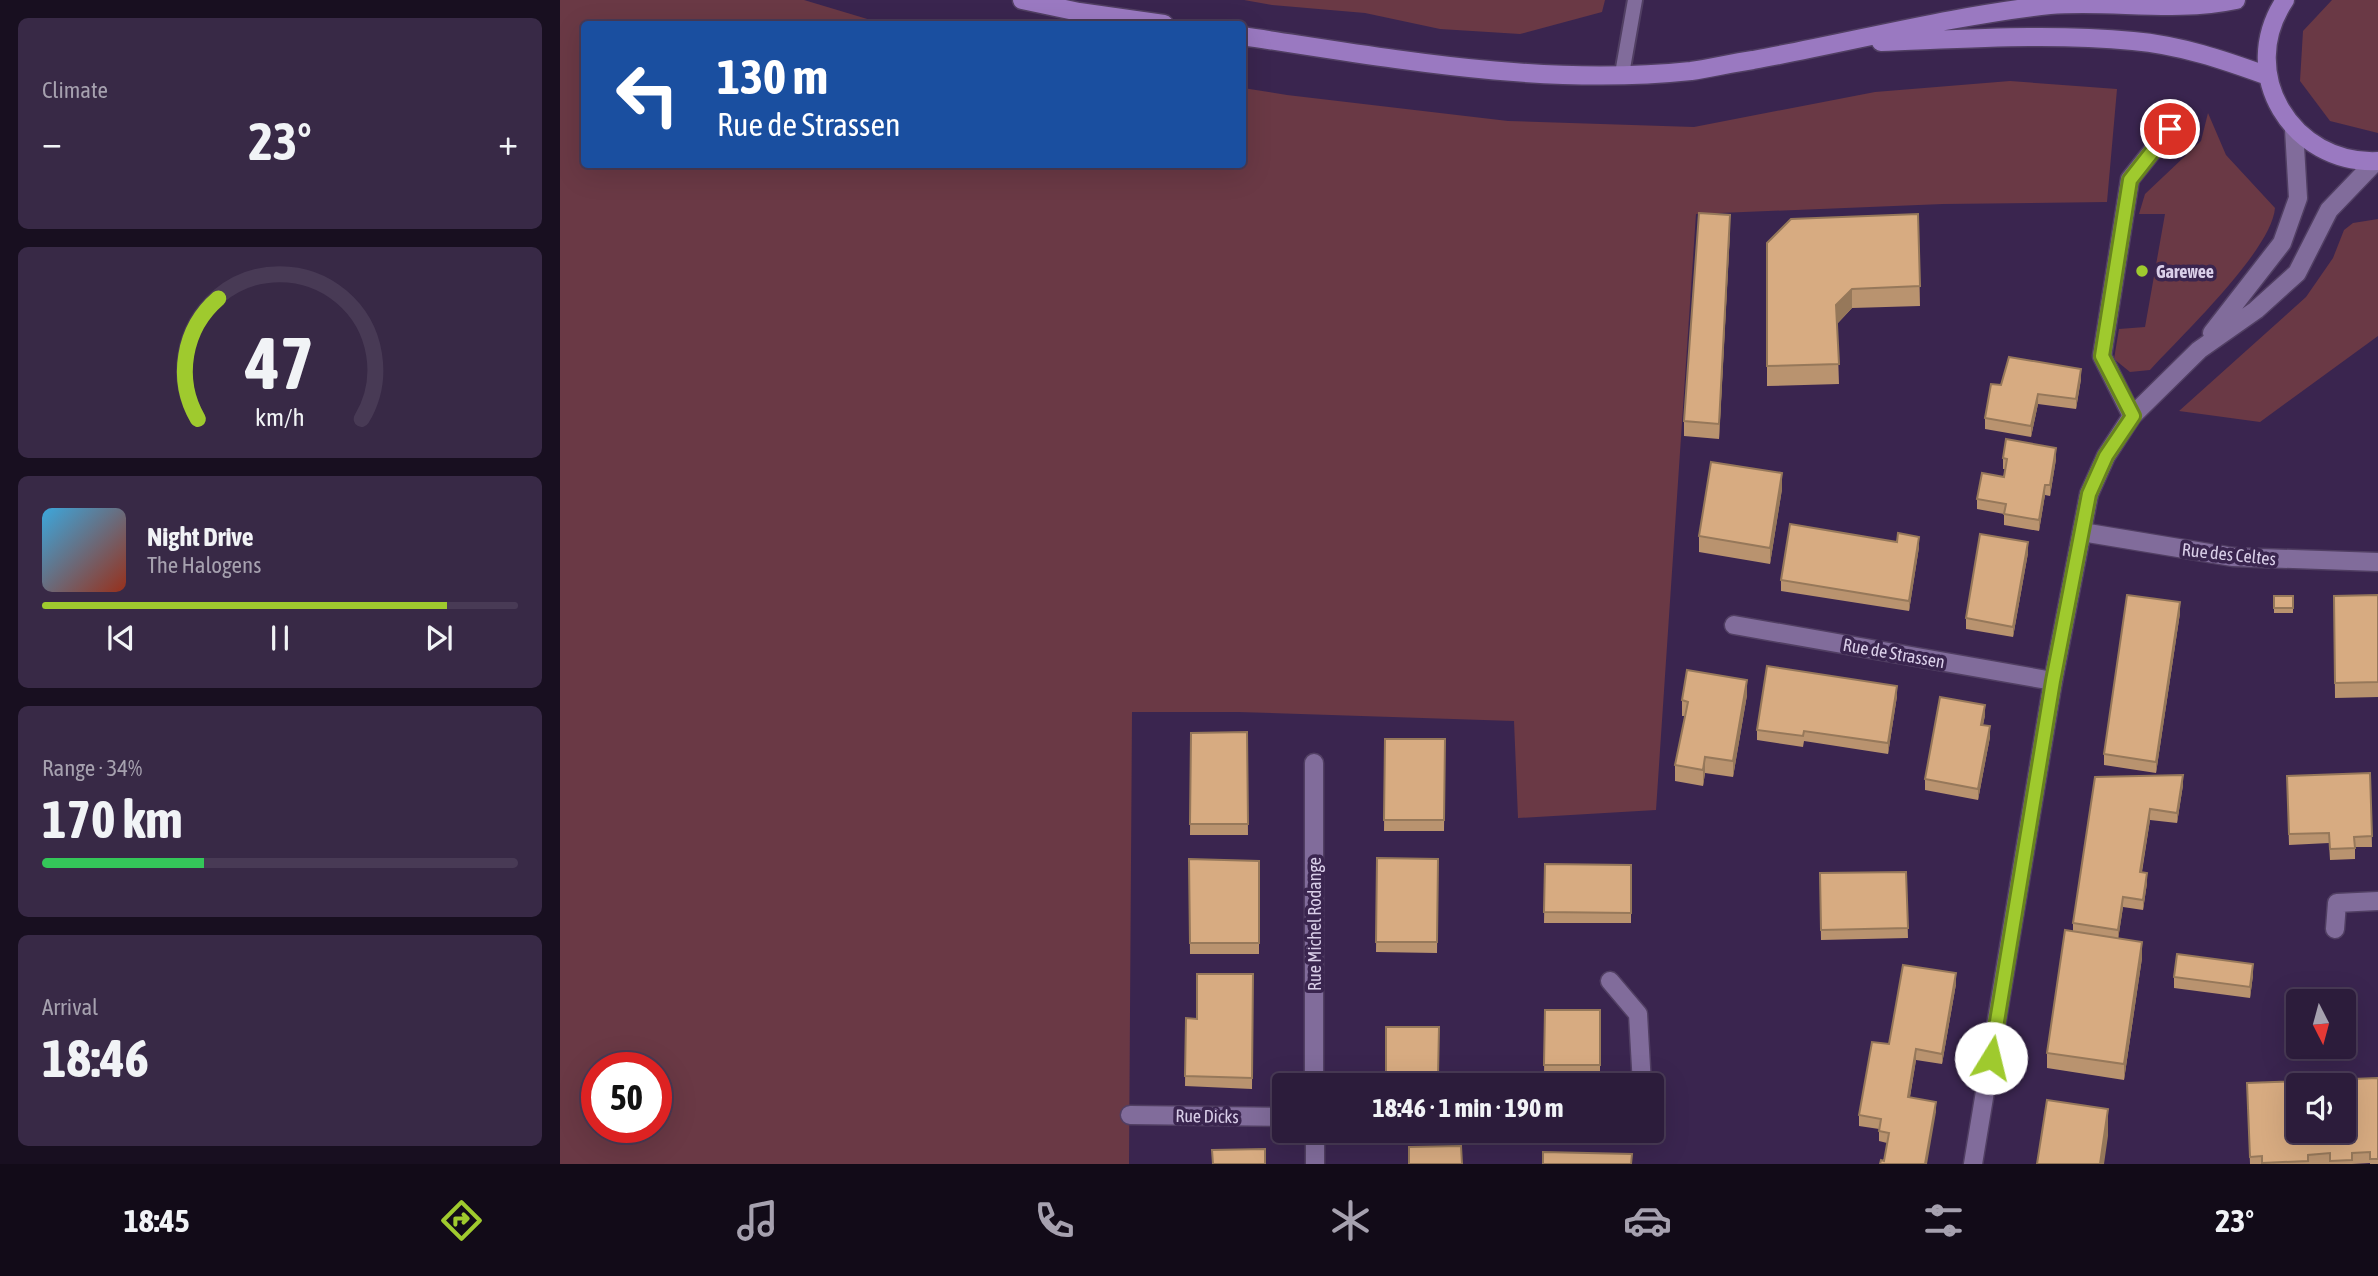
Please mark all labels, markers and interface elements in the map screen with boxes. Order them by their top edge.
text: 130 m [717,48,828,104]
icon: left [602,49,693,140]
text: Climate [42,77,108,103]
pin [2140,99,2200,159]
text: Rue de Strassen [717,106,900,143]
icon: arrive [2151,110,2189,148]
text: 23° [248,111,312,171]
text: − [42,120,62,163]
text: + [498,120,518,163]
place label: Garewee [2156,261,2214,282]
marker: Garewee [2134,263,2150,279]
text: 47 [245,321,314,404]
text: km/h [255,403,305,431]
text: Night Drive [147,522,254,552]
street label: Rue des Celtes [2181,539,2277,569]
text: The Halogens [147,552,261,578]
icon: previous [102,619,140,657]
icon: pause [261,619,299,657]
icon: next [420,619,458,657]
street label: Rue de Strassen [1841,634,1947,672]
text: Range · 34% [42,755,142,781]
text: 170 km [42,789,183,849]
street label: Rue Michel Rodange [1304,857,1325,991]
north arrow [2286,989,2356,1059]
map controls [2286,989,2356,1143]
text: Arrival [42,994,98,1020]
position arrow [1954,1021,2028,1095]
text: 18:46 [42,1028,149,1088]
speed limit sign: 50 [581,1052,672,1143]
button: sound [2286,1073,2356,1143]
text: 18:46 · 1 min · 190 m [1373,1093,1563,1123]
street label: Rue Dicks [1175,1105,1239,1127]
icon: directions [437,1196,486,1245]
icon: music [733,1196,782,1245]
icon: phone [1030,1196,1079,1245]
icon: climate [1326,1196,1375,1245]
icon: car [1623,1196,1672,1245]
icon: filters [1919,1196,1968,1245]
text: 18:45 [124,1202,190,1239]
text: 23° [2215,1202,2254,1239]

